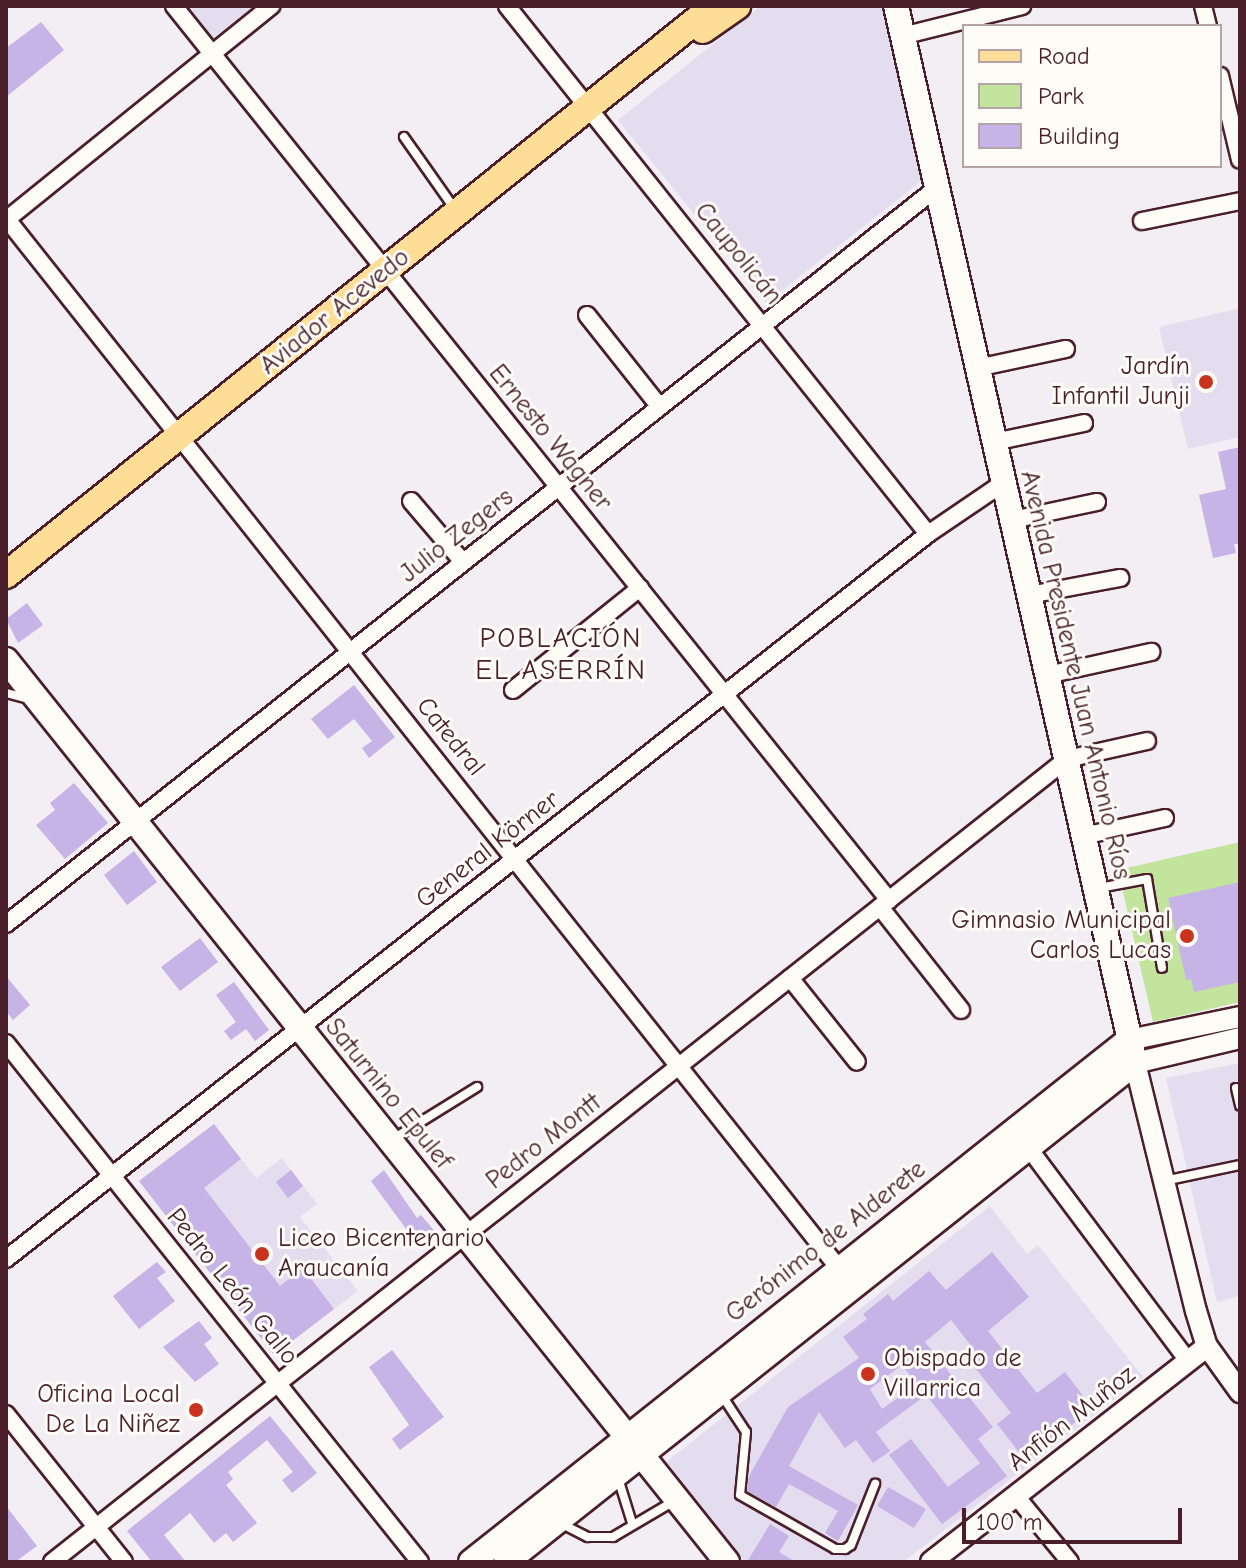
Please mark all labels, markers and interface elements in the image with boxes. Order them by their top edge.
legend [962,24,1222,168]
text: Road [1038,42,1090,70]
text: Park [1038,82,1084,110]
text: Building [1038,122,1120,150]
street label: Caupolicán [687,197,789,311]
street label: Aviador Acevedo [254,242,416,382]
place label: Jardín Infantil Junji [1052,351,1190,412]
street label: Ernesto Wagner [482,359,618,517]
marker: Jardín Infantil Junji [1197,373,1215,391]
street label: Avenida Presidente Juan Antonio Ríos [1013,468,1137,882]
street label: Julio Zegers [394,482,520,590]
district label: POBLACIÓN EL ASERRÍN [475,621,647,687]
street label: Catedral [409,692,491,782]
street label: General Körner [410,784,566,916]
place label: Gimnasio Municipal Carlos Lucas [951,905,1171,966]
marker: Gimnasio Municipal Carlos Lucas [1178,927,1196,945]
street label: Saturnino Epulef [318,1012,458,1176]
street label: Pedro Montt [480,1087,608,1197]
street label: Gerónimo de Alderete [720,1154,932,1330]
street label: Pedro León Gallo [159,1203,305,1371]
place label: Liceo Bicentenario Araucanía [278,1223,484,1284]
marker: Liceo Bicentenario Araucanía [253,1245,271,1263]
place label: Obispado de Villarrica [884,1343,1022,1404]
street label: Anfión Muñoz [1002,1360,1142,1478]
marker: Obispado de Villarrica [859,1365,877,1383]
place label: Oficina Local De La Niñez [37,1379,180,1440]
marker: Oficina Local De La Niñez [187,1401,205,1419]
scale bar [966,1492,1186,1542]
text: 100 m [976,1508,1043,1536]

